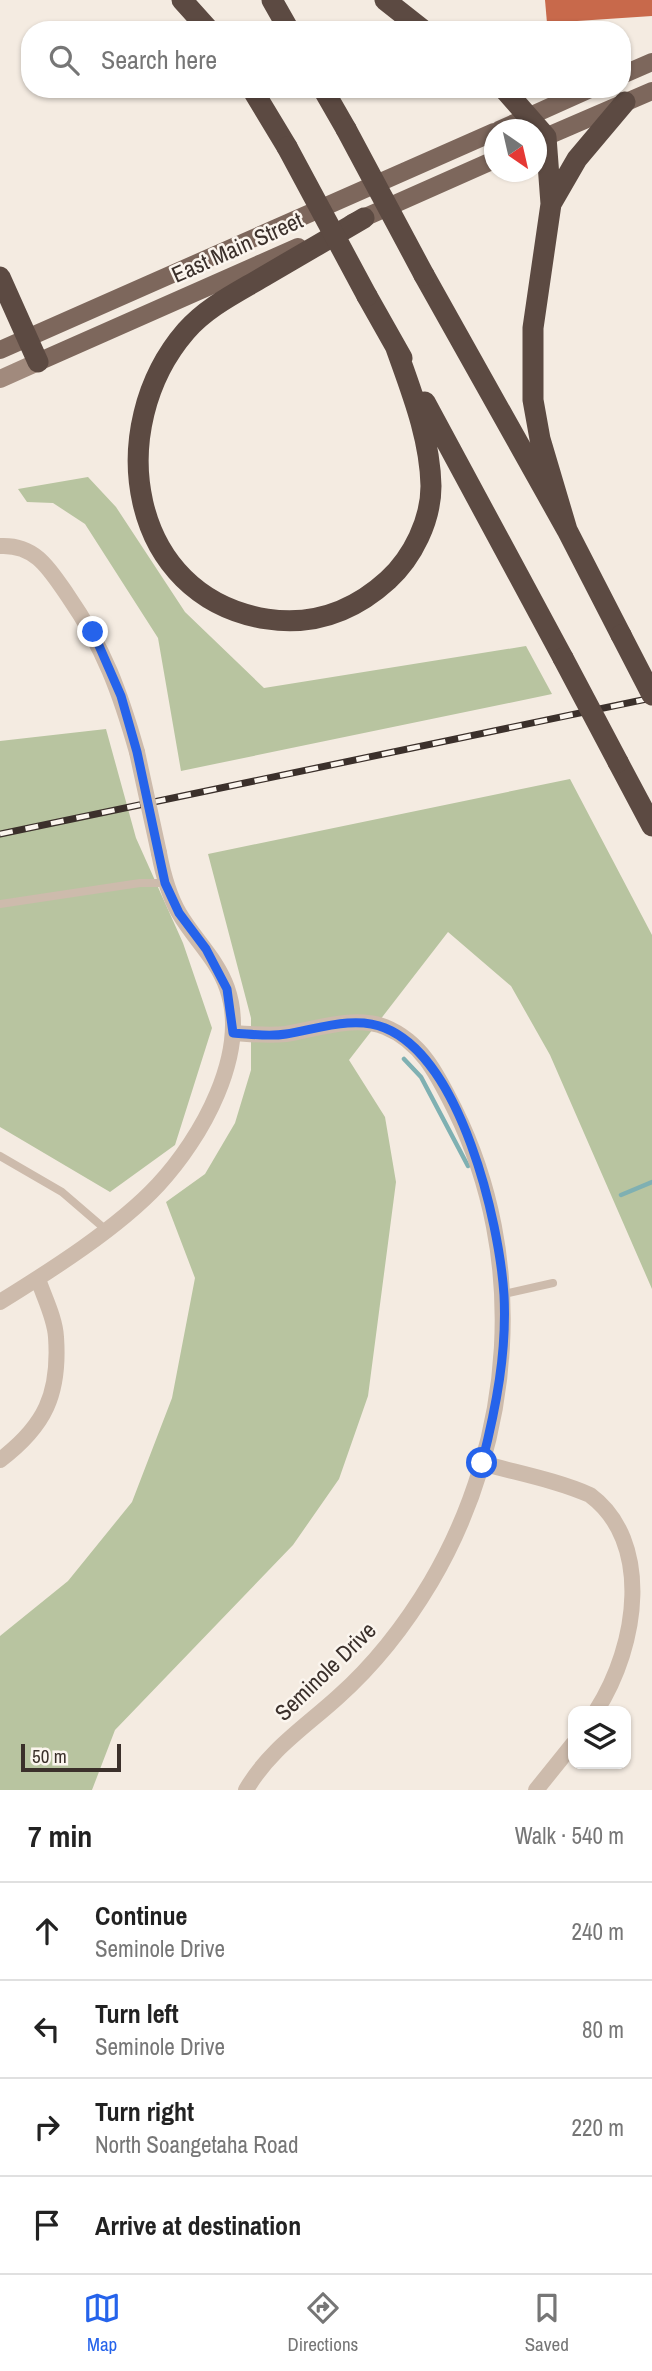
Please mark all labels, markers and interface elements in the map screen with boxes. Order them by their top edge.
search box [21,21,631,98]
icon: search [45,41,83,79]
text: Search here [101,42,217,77]
north arrow [484,119,547,182]
street label: East Main Street [167,204,307,290]
route end [77,616,108,647]
route start [466,1447,497,1478]
street label: Seminole Drive [267,1615,383,1727]
map controls [568,1706,631,1769]
button: layers [568,1706,631,1769]
scale bar [21,1741,121,1773]
text: 50 m [32,1743,67,1769]
text: 7 min [28,1816,92,1856]
text: Walk · 540 m [515,1820,624,1851]
text: Continue [95,1898,187,1933]
icon: ahead [28,1912,66,1950]
text: 240 m [572,1916,624,1947]
text: Seminole Drive [95,1933,225,1964]
text: Turn left [95,1996,179,2031]
icon: left [28,2010,66,2048]
text: 80 m [582,2014,624,2045]
text: Seminole Drive [95,2031,225,2062]
text: Turn right [95,2094,194,2129]
icon: right [28,2108,66,2146]
text: 220 m [572,2112,624,2143]
text: North Soangetaha Road [95,2129,298,2160]
icon: arrive [28,2206,66,2244]
text: Arrive at destination [95,2208,301,2243]
tab: Map [83,2289,121,2357]
tab: Directions [287,2289,358,2357]
tab: Saved [525,2289,569,2357]

